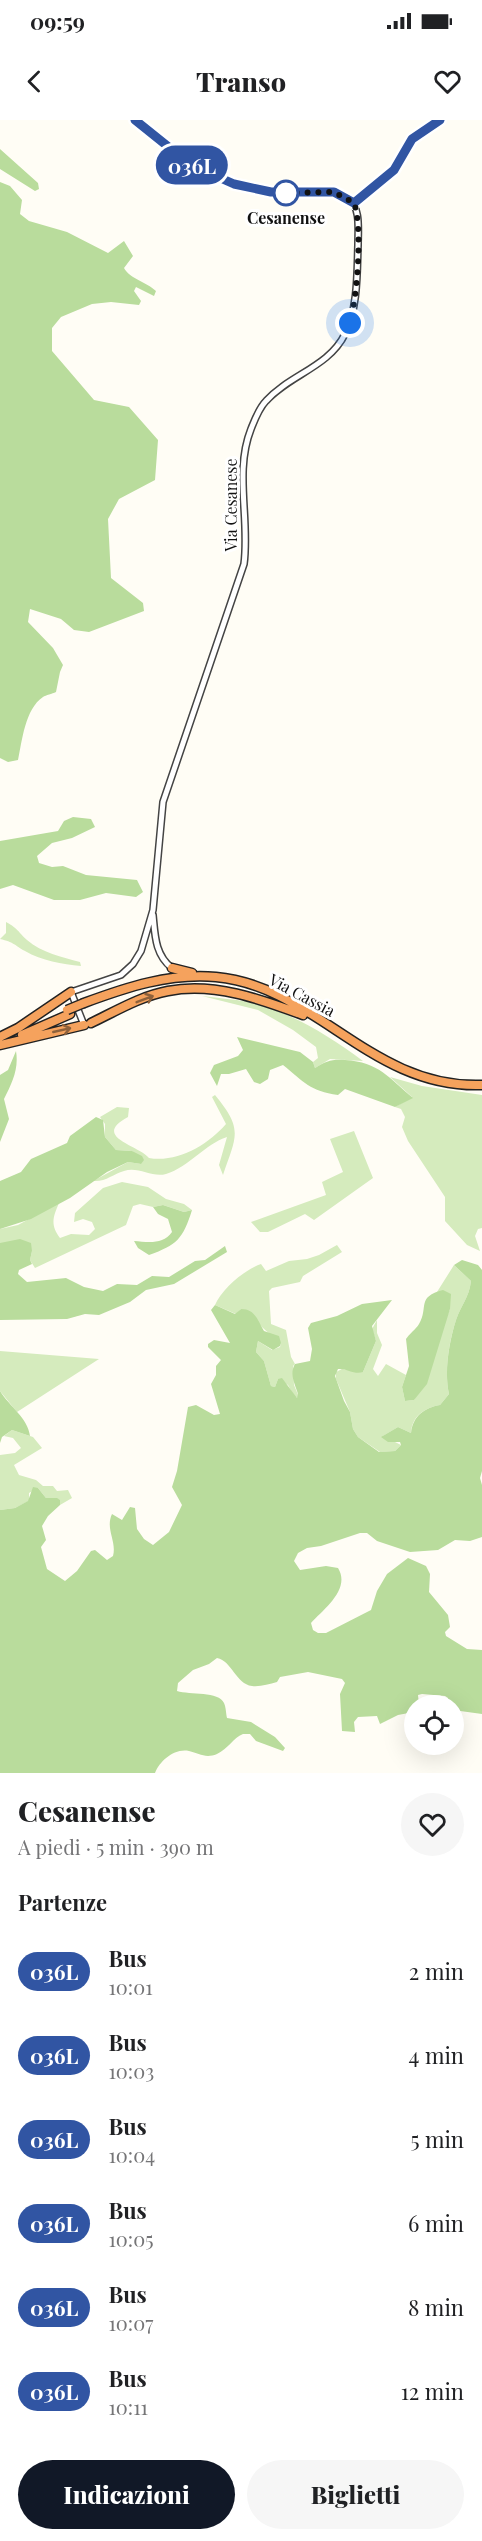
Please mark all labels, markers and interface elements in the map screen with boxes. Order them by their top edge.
text: 09:59 [30,6,85,36]
text: Transo [196,63,286,99]
icon: back [18,65,51,98]
icon: heart [431,65,464,98]
line badge: 036L [150,146,234,184]
text: 036L [168,151,216,179]
marker: Cesanense [273,180,299,206]
place label: Cesanense [247,207,325,228]
your location [335,308,365,338]
street label: Via Cesanese [220,458,241,553]
street label: Via Cassia [265,968,339,1021]
one-way arrow [135,992,153,1003]
one-way arrow [53,1024,72,1036]
map controls [404,1695,464,1755]
button: locate [404,1695,464,1755]
text: Cesanense [18,1792,156,1829]
button: heart [401,1793,464,1856]
text: A piedi · 5 min · 390 m [18,1833,214,1860]
text: Partenze [18,1887,107,1917]
text: Bus [108,1943,147,1973]
text: 2 min [409,1956,464,1986]
text: 036L [30,1957,78,1985]
text: 10:01 [108,1973,153,2000]
text: Bus [108,2027,147,2057]
text: 4 min [409,2040,464,2070]
text: 036L [30,2041,78,2069]
text: 10:03 [108,2057,154,2084]
text: Bus [108,2111,147,2141]
text: 5 min [411,2124,464,2154]
text: 036L [30,2125,78,2153]
text: 10:04 [108,2141,155,2168]
text: Bus [108,2195,147,2225]
text: 6 min [408,2208,464,2238]
text: 036L [30,2209,78,2237]
text: 10:05 [108,2225,153,2252]
text: Bus [108,2279,147,2309]
text: 8 min [408,2292,464,2322]
text: 036L [30,2293,78,2321]
text: 10:07 [108,2309,153,2336]
text: Bus [108,2363,147,2393]
text: 12 min [401,2376,464,2406]
text: 036L [30,2377,78,2405]
text: 10:11 [108,2393,148,2420]
button: Indicazioni [18,2460,235,2529]
button: Biglietti [247,2460,464,2529]

